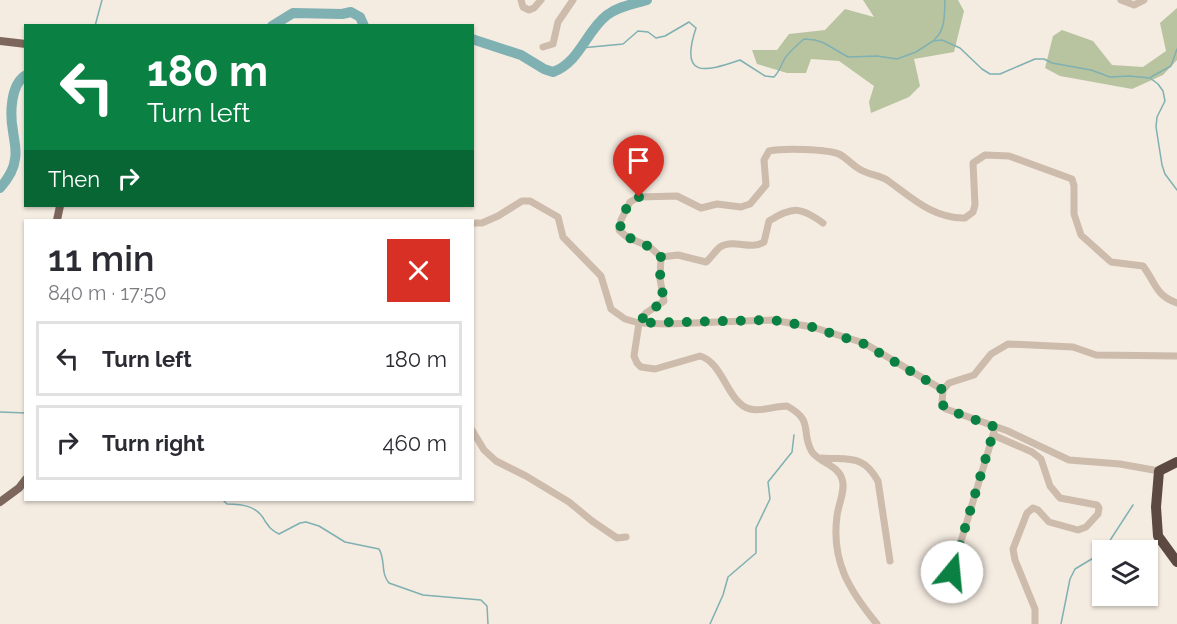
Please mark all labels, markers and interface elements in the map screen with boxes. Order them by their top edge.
text: 180 m [147,47,268,96]
icon: left [48,48,126,126]
text: Turn left [147,97,250,128]
pin [613,135,664,197]
icon: arrive [622,144,655,177]
icon: right [112,162,145,195]
text: Then [48,166,100,192]
text: 11 min [48,237,154,279]
button: close [387,239,450,302]
text: 840 m · 17:50 [48,281,167,305]
icon: left [51,342,84,375]
text: Turn left [102,346,192,372]
text: 180 m [385,346,447,372]
icon: right [51,426,84,459]
text: Turn right [102,430,205,456]
text: 460 m [382,430,447,456]
position arrow [920,540,984,604]
map controls [1092,540,1158,606]
button: layers [1092,540,1158,606]

